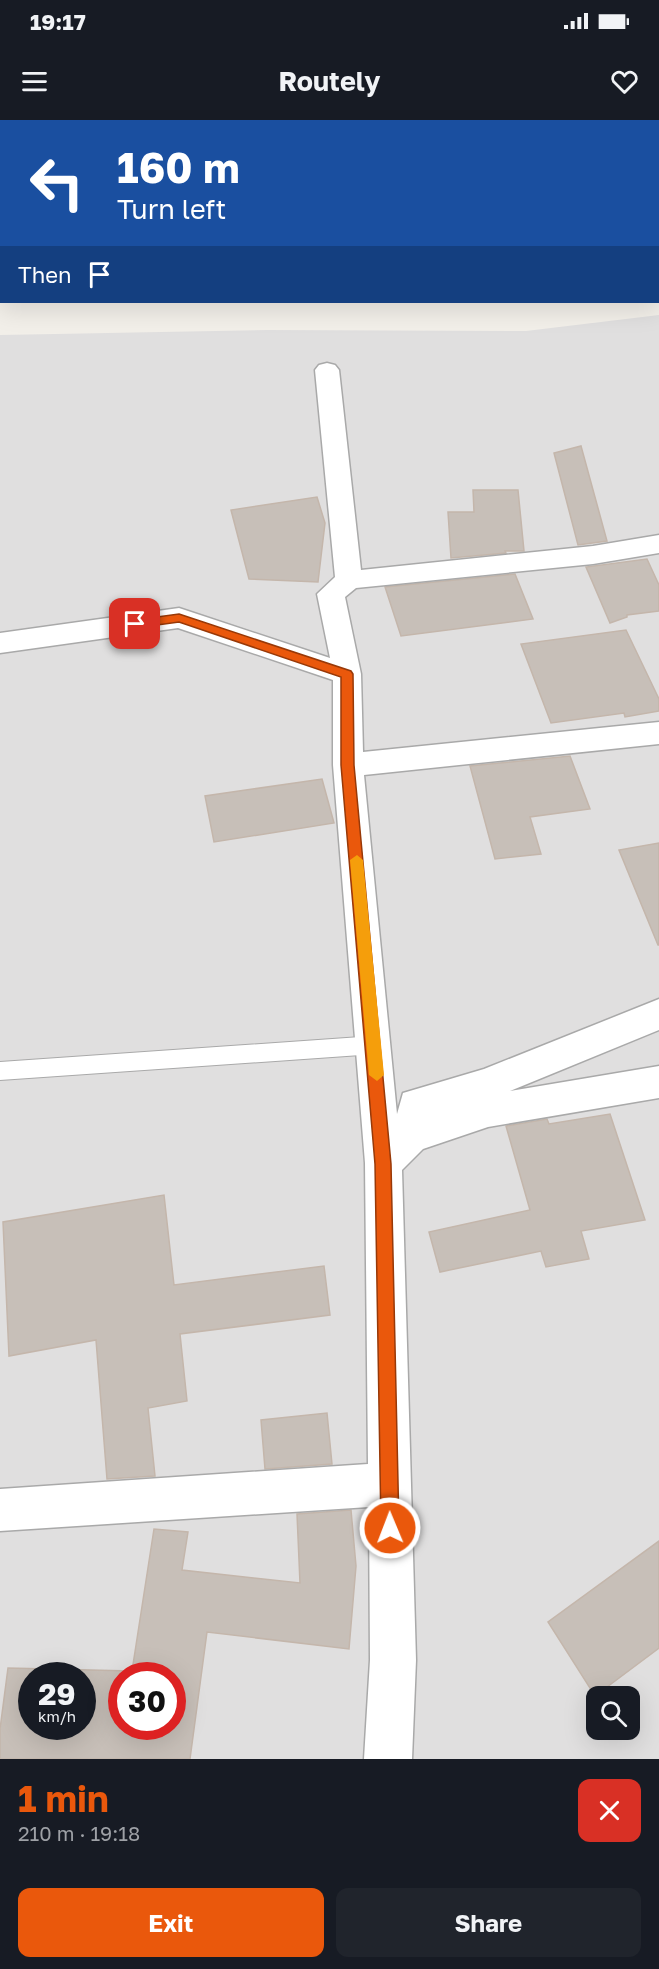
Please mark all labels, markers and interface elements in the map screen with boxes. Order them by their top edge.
text: 19:17 [30,8,86,35]
icon: menu [18,65,51,98]
text: Routely [278,65,381,97]
icon: heart [608,65,641,98]
text: 160 m [117,142,240,192]
icon: left [18,144,96,222]
text: Turn left [117,193,226,225]
icon: arrive [83,258,116,291]
text: Then [18,261,71,288]
pin [109,598,160,649]
icon: arrive [118,607,151,640]
position arrow [358,1496,422,1560]
speed limit sign: 30 [108,1662,186,1740]
text: 29 [38,1676,76,1712]
map controls [586,1686,640,1740]
button: search [586,1686,640,1740]
text: km/h [38,1707,76,1725]
text: 1 min [18,1777,109,1820]
button: close [578,1779,641,1842]
text: 210 m · 19:18 [18,1821,140,1845]
button: Exit [18,1888,324,1957]
button: Share [336,1888,641,1957]

